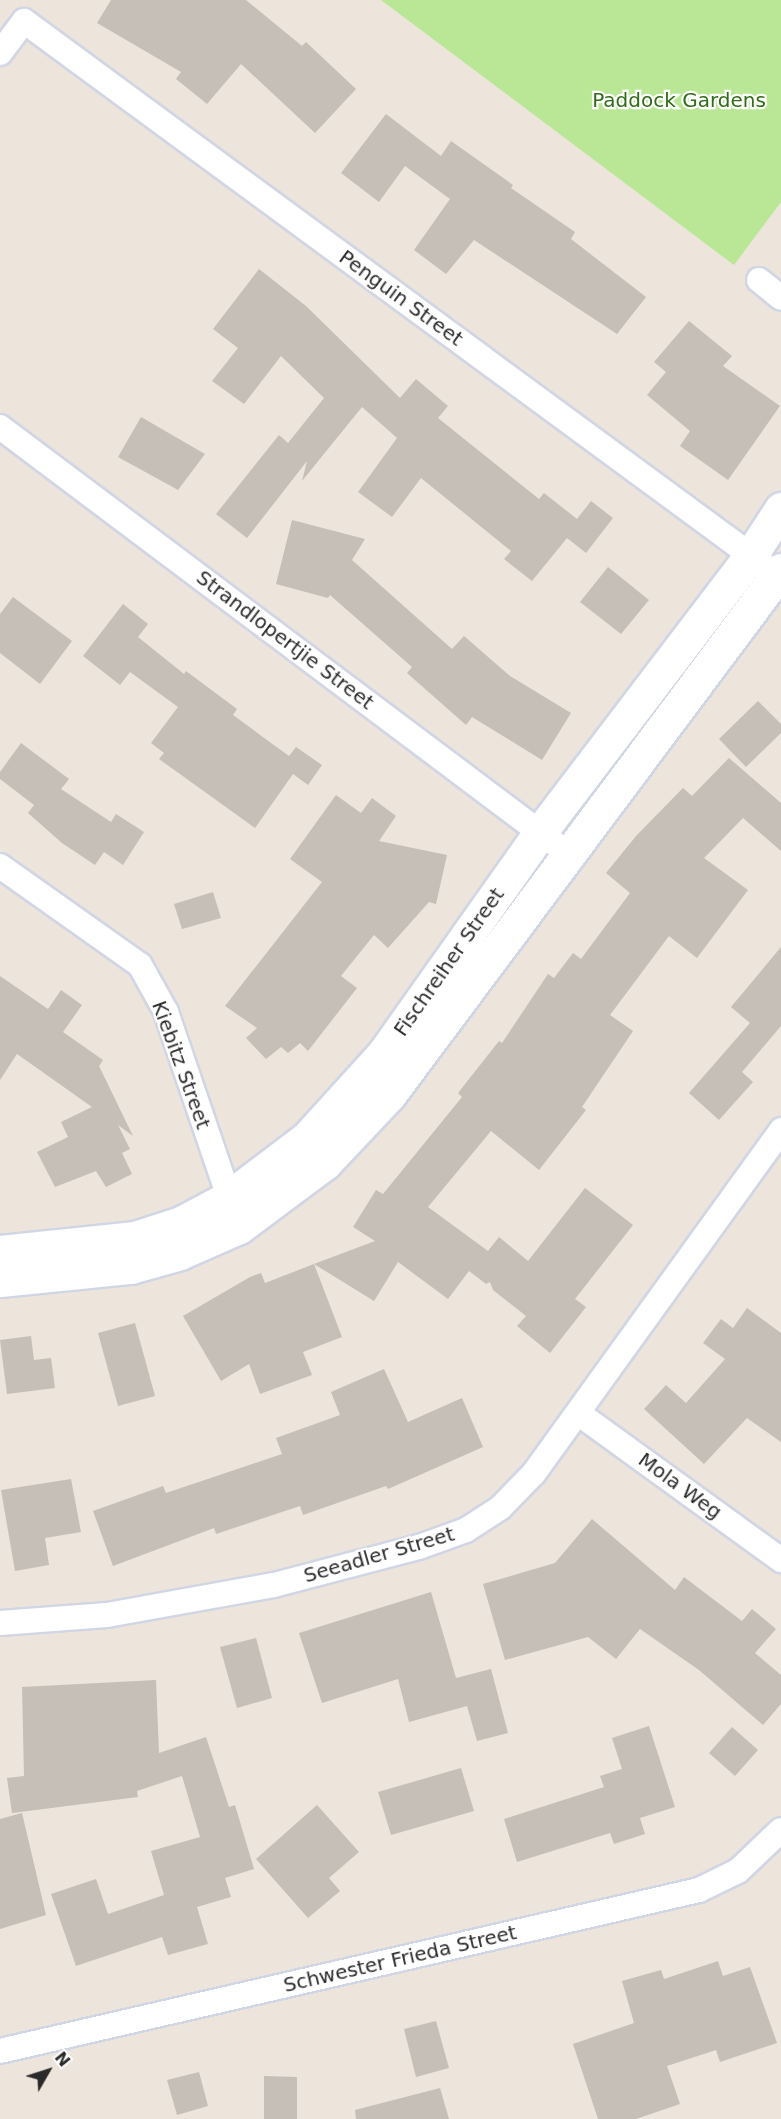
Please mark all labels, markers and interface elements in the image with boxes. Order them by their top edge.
park label: Paddock Gardens [592,88,766,112]
street label: Penguin Street [334,245,468,351]
street label: Strandlopertjie Street [192,565,378,715]
street label: Fischreiher Street [389,883,509,1041]
street label: Kiebitz Street [147,998,215,1132]
street label: Mola Weg [634,1448,726,1524]
street label: Seeadler Street [301,1522,457,1588]
street label: Schwester Frieda Street [281,1920,519,1998]
north arrow [18,2041,78,2101]
text: N [51,2048,74,2071]

